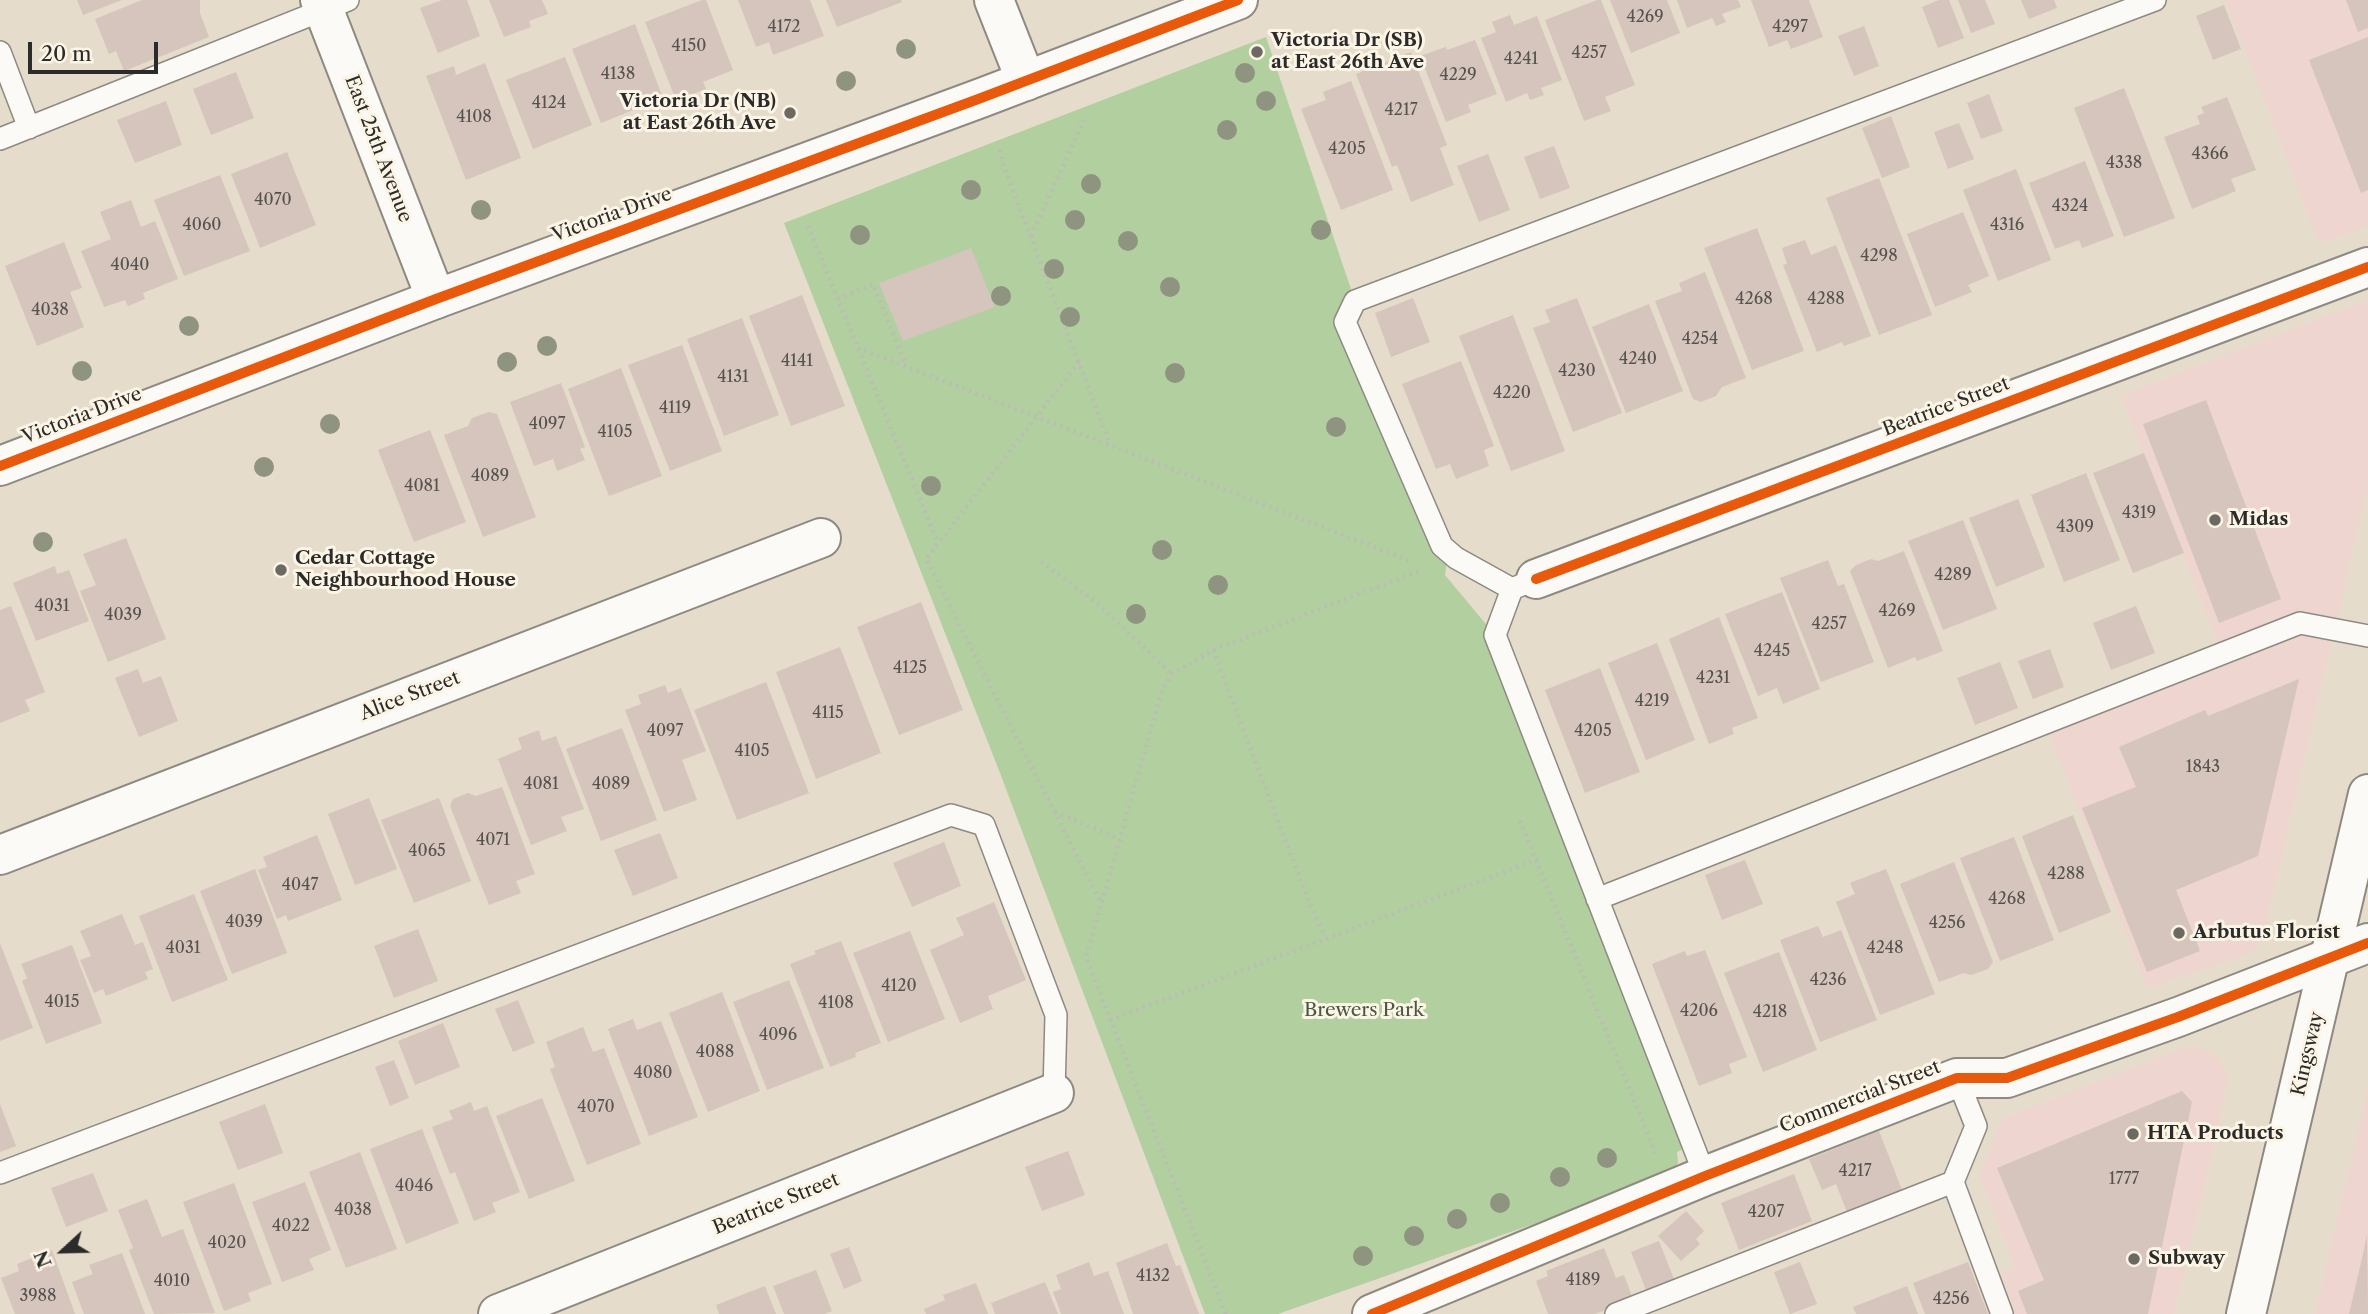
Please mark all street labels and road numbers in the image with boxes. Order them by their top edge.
street label: East 25th Avenue [339,72,417,226]
street label: Victoria Drive [549,183,675,247]
street label: Beatrice Street [1879,372,2013,442]
street label: Victoria Drive [19,383,145,449]
street label: Alice Street [357,667,463,725]
street label: Kingsway [2287,1010,2329,1098]
street label: Commercial Street [1776,1056,1944,1138]
street label: Beatrice Street [710,1168,842,1240]

